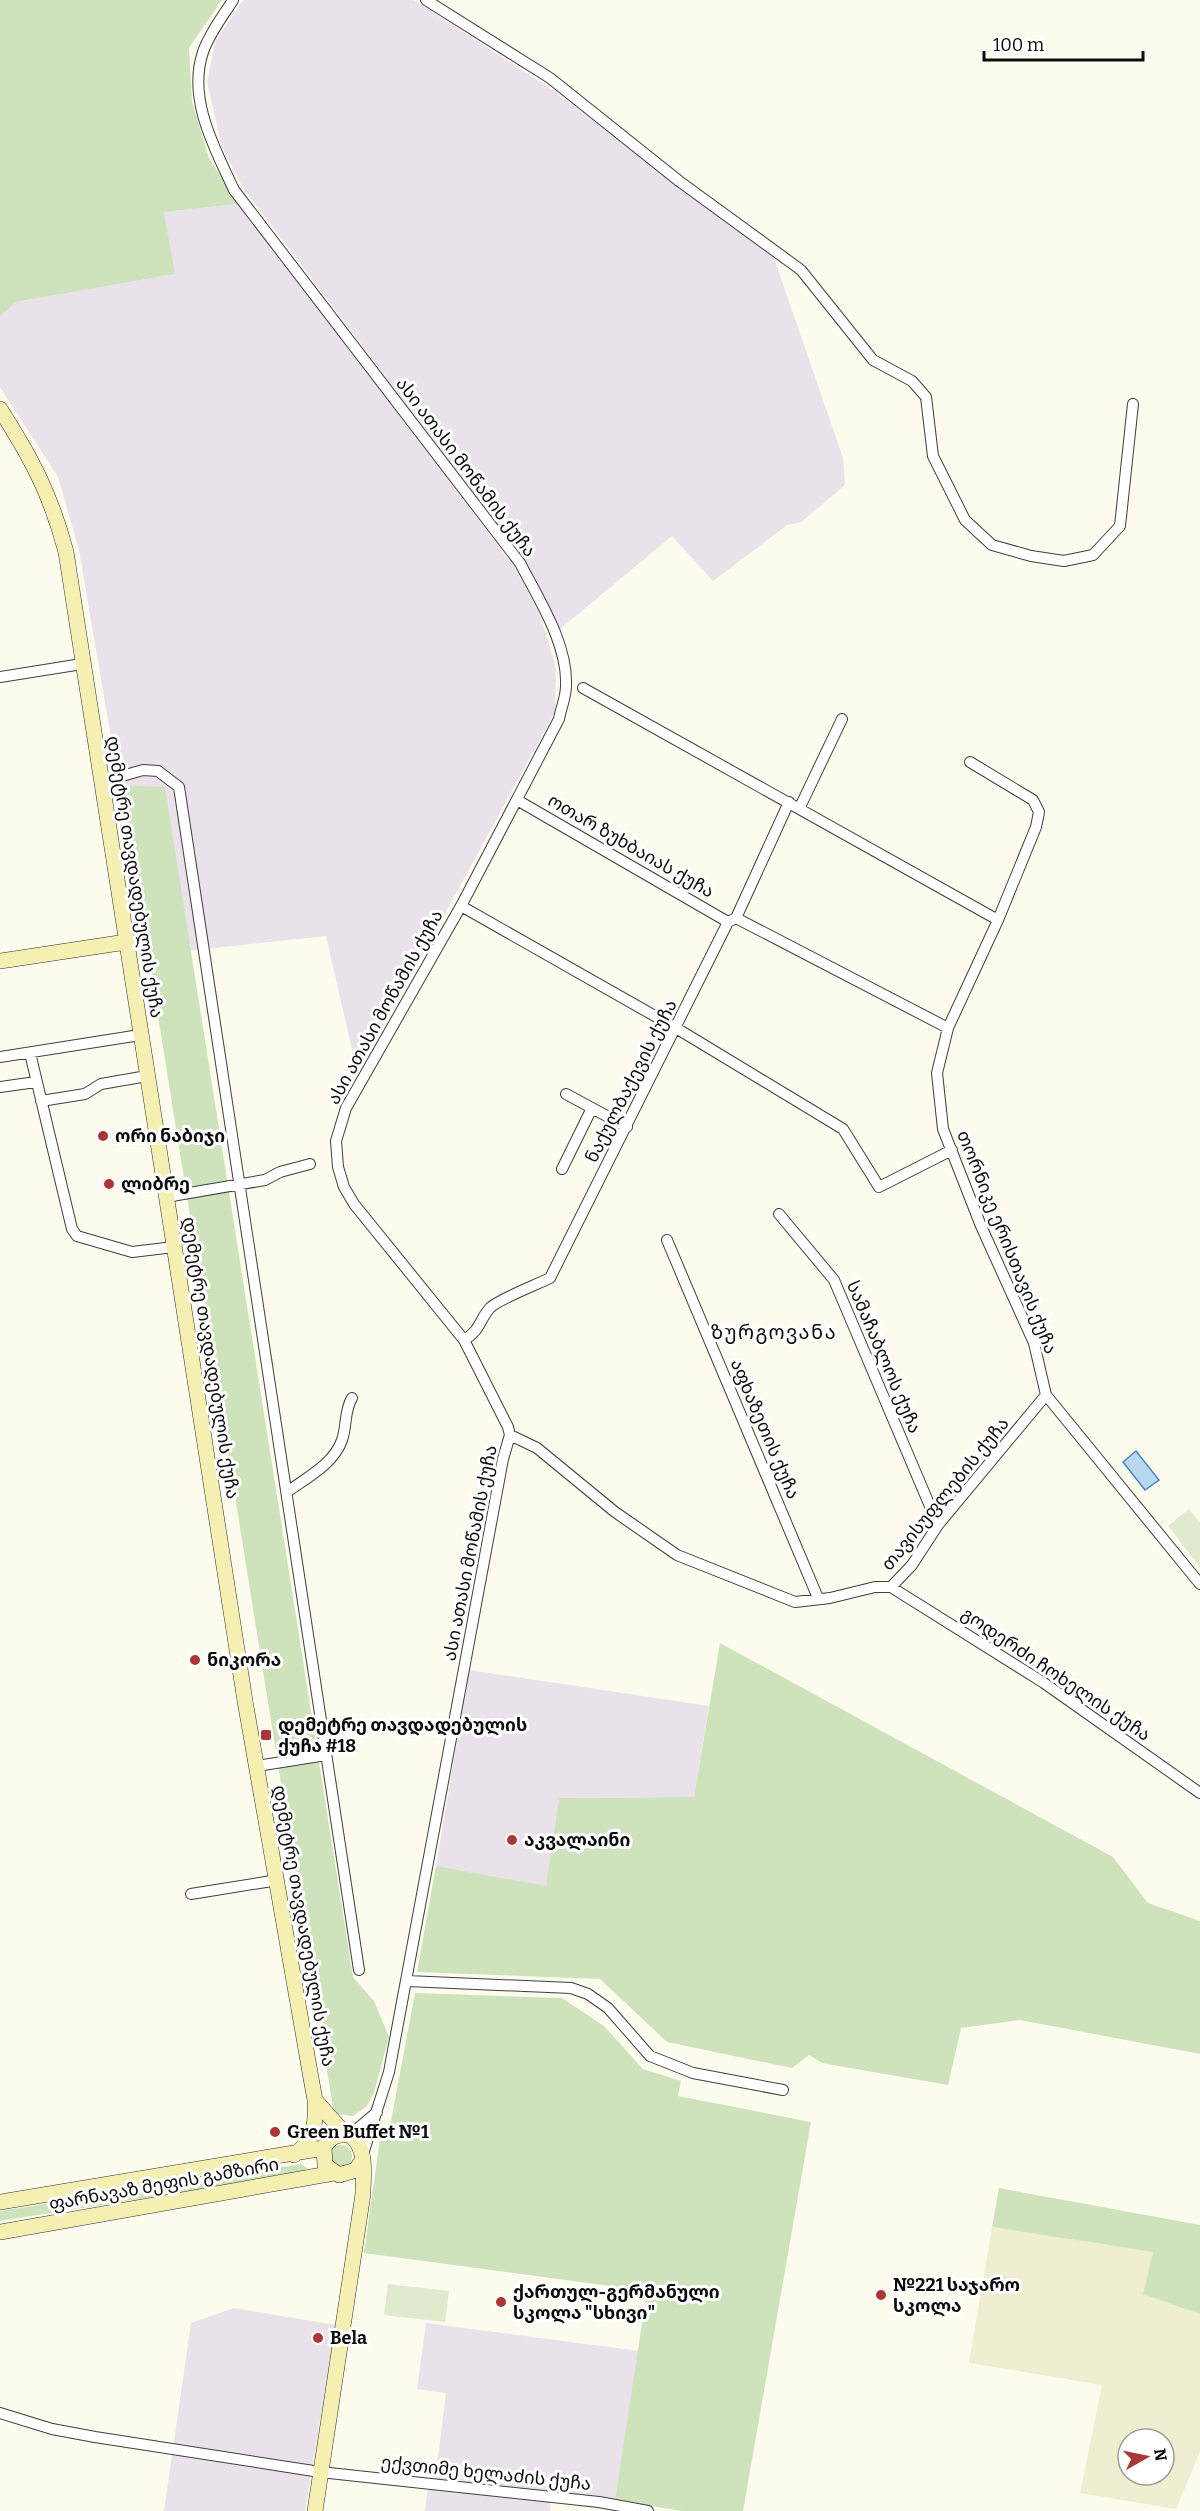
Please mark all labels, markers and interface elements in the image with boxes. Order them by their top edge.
scale bar [984,24,1143,62]
text: 100 m [993,34,1044,56]
street label: ასი ათასი მოწამის ქუჩა [391,373,541,561]
street label: დემეტრე თავდადებულის ქუჩა [102,734,168,1020]
street label: ოთარ ზუხბაიას ქუჩა [544,789,718,903]
street label: ასი ათასი მოწამის ქუჩა [322,906,448,1108]
street label: ნაქულბაქევის ქუჩა [580,996,682,1166]
place label: ორი ნაბიჯი [115,1125,225,1147]
street label: თორნიკე ერისთავის ქუჩა [952,1127,1062,1357]
marker: ორი ნაბიჯი [96,1129,110,1143]
place label: ლიბრე [121,1173,190,1195]
marker: ლიბრე [102,1177,116,1191]
street label: დემეტრე თავდადებულის ქუჩა [178,1215,244,1501]
street label: სამაჩაბლოს ქუჩა [842,1277,926,1437]
district label: ზურგოვანა [711,1320,837,1344]
street label: აფხაზეთის ქუჩა [726,1356,804,1502]
street label: თავისუფლების ქუჩა [876,1413,1014,1575]
street label: ასი ათასი მოწამის ქუჩა [438,1443,502,1663]
street label: გოდერძი ჩოხელის ქუჩა [957,1602,1155,1746]
place label: ნიკორა [207,1649,281,1671]
marker: ნიკორა [188,1653,202,1667]
place label: დემეტრე თავდადებულის ქუჩა #18 [278,1714,527,1757]
marker: დემეტრე თავდადებულის ქუჩა #18 [259,1728,273,1742]
street label: დემეტრე თავდადებულის ქუჩა [268,1784,340,2068]
place label: აკვალაინი [524,1829,630,1851]
marker: აკვალაინი [505,1833,519,1847]
place label: Green Buffet №1 [287,2121,429,2143]
marker: Green Buffet №1 [268,2125,282,2139]
street label: ფარნავაზ მეფის გამზირი [47,2153,281,2215]
place label: №221 საჯარო სკოლა [893,2274,1020,2317]
place label: ქართულ-გერმანული სკოლა "სხივი" [513,2281,720,2324]
marker: №221 საჯარო სკოლა [874,2288,888,2302]
marker: ქართულ-გერმანული სკოლა "სხივი" [494,2295,508,2309]
place label: Bela [330,2327,367,2349]
marker: Bela [311,2331,325,2345]
north arrow [1116,2427,1176,2487]
text: N [1150,2447,1171,2462]
street label: ექვთიმე ხელაძის ქუჩა [380,2451,592,2495]

